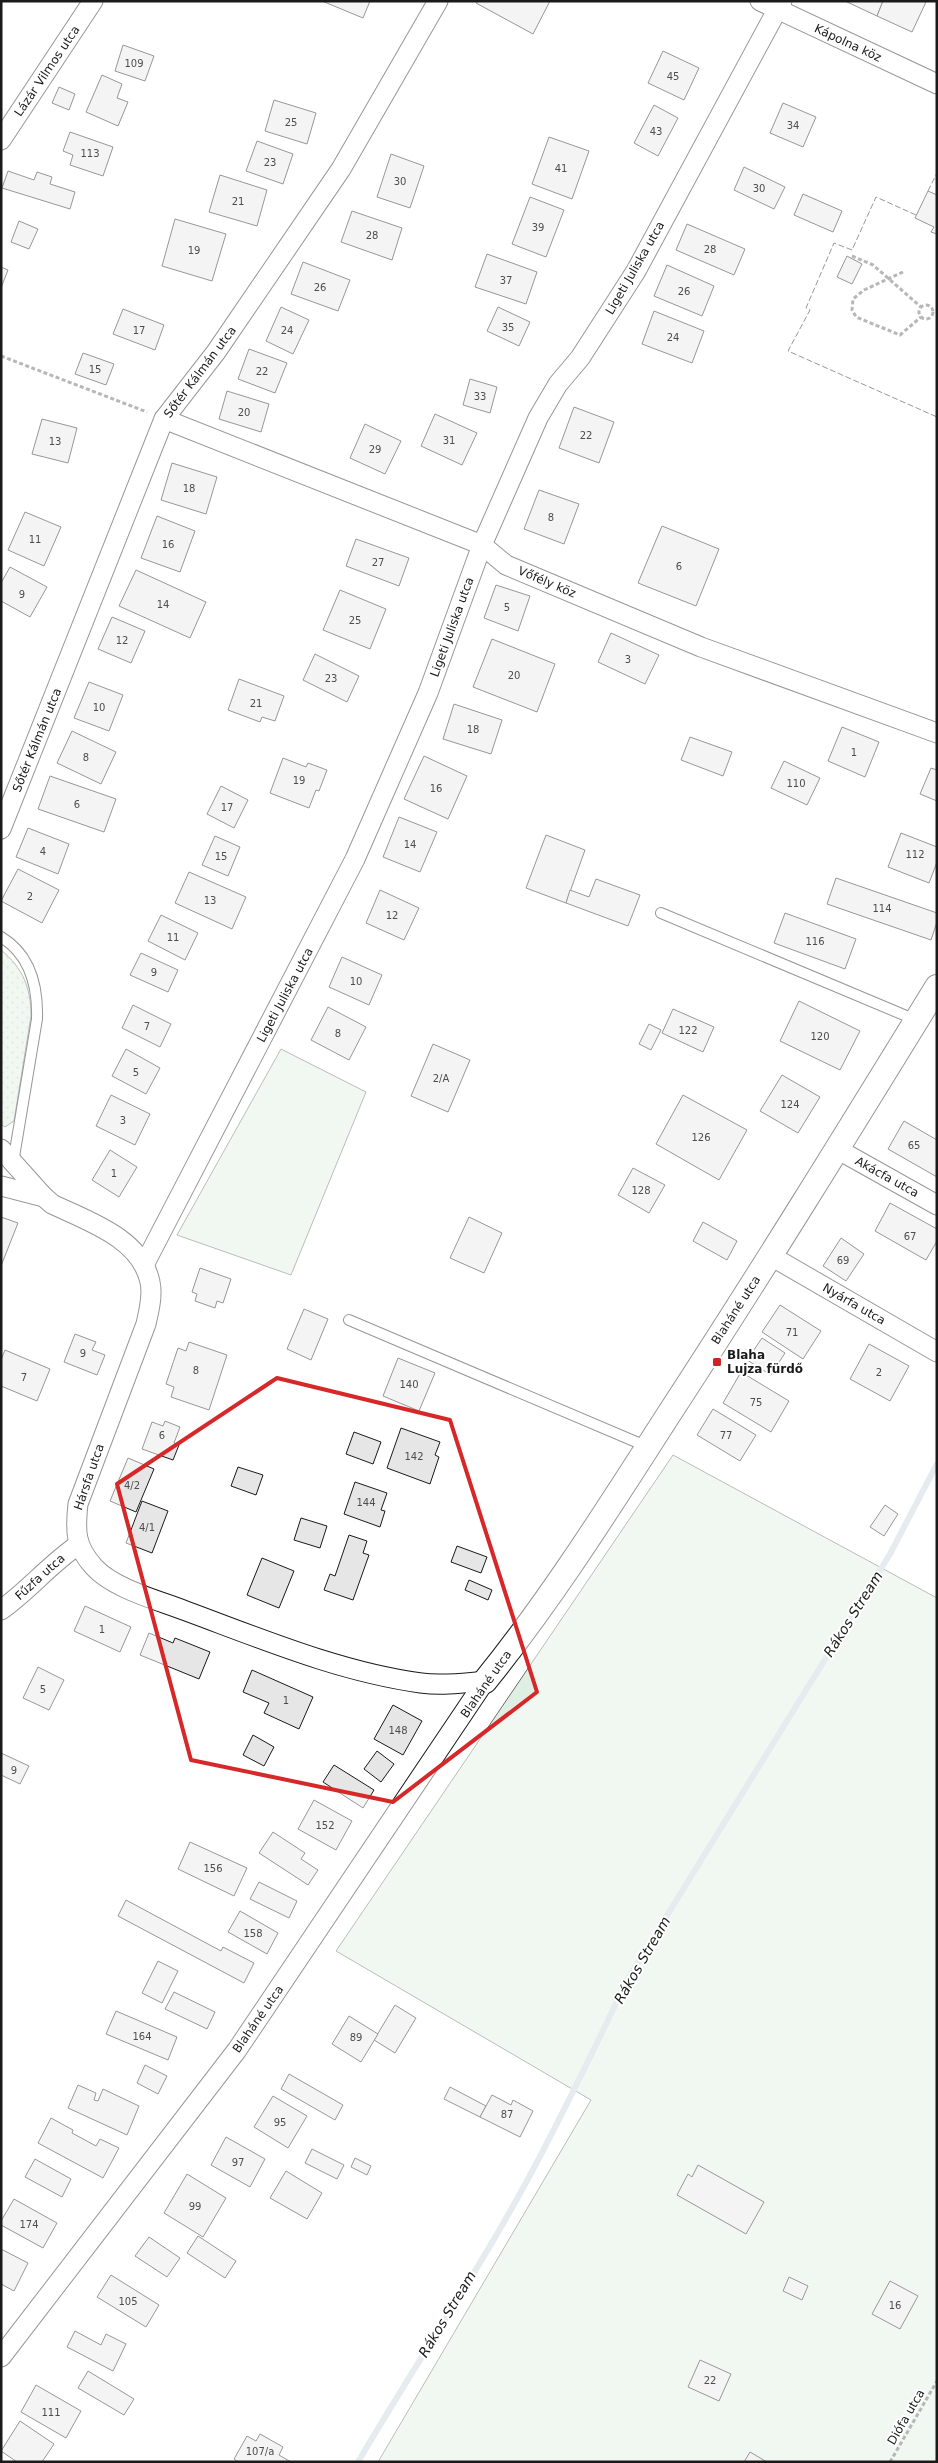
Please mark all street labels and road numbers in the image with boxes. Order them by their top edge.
street label: Kápolna köz [812,21,884,65]
street label: Lázár Vilmos utca [11,23,83,119]
street label: Ligeti Juliska utca [603,219,667,317]
street label: Sőtér Kálmán utca [161,324,239,420]
street label: Vőfély köz [516,564,578,600]
street label: Ligeti Juliska utca [427,575,477,679]
street label: Sőtér Kálmán utca [10,686,64,794]
street label: Ligeti Juliska utca [254,945,316,1045]
street label: Akácfa utca [853,1154,921,1200]
street label: Blaháné utca [709,1273,763,1347]
street label: Nyárfa utca [820,1280,888,1328]
street label: Hársfa utca [71,1442,107,1512]
street label: Fűzfa utca [12,1551,68,1603]
street label: Blaháné utca [458,1648,514,1720]
street label: Blaháné utca [230,1983,286,2055]
street label: Diófa utca [885,2387,927,2447]

